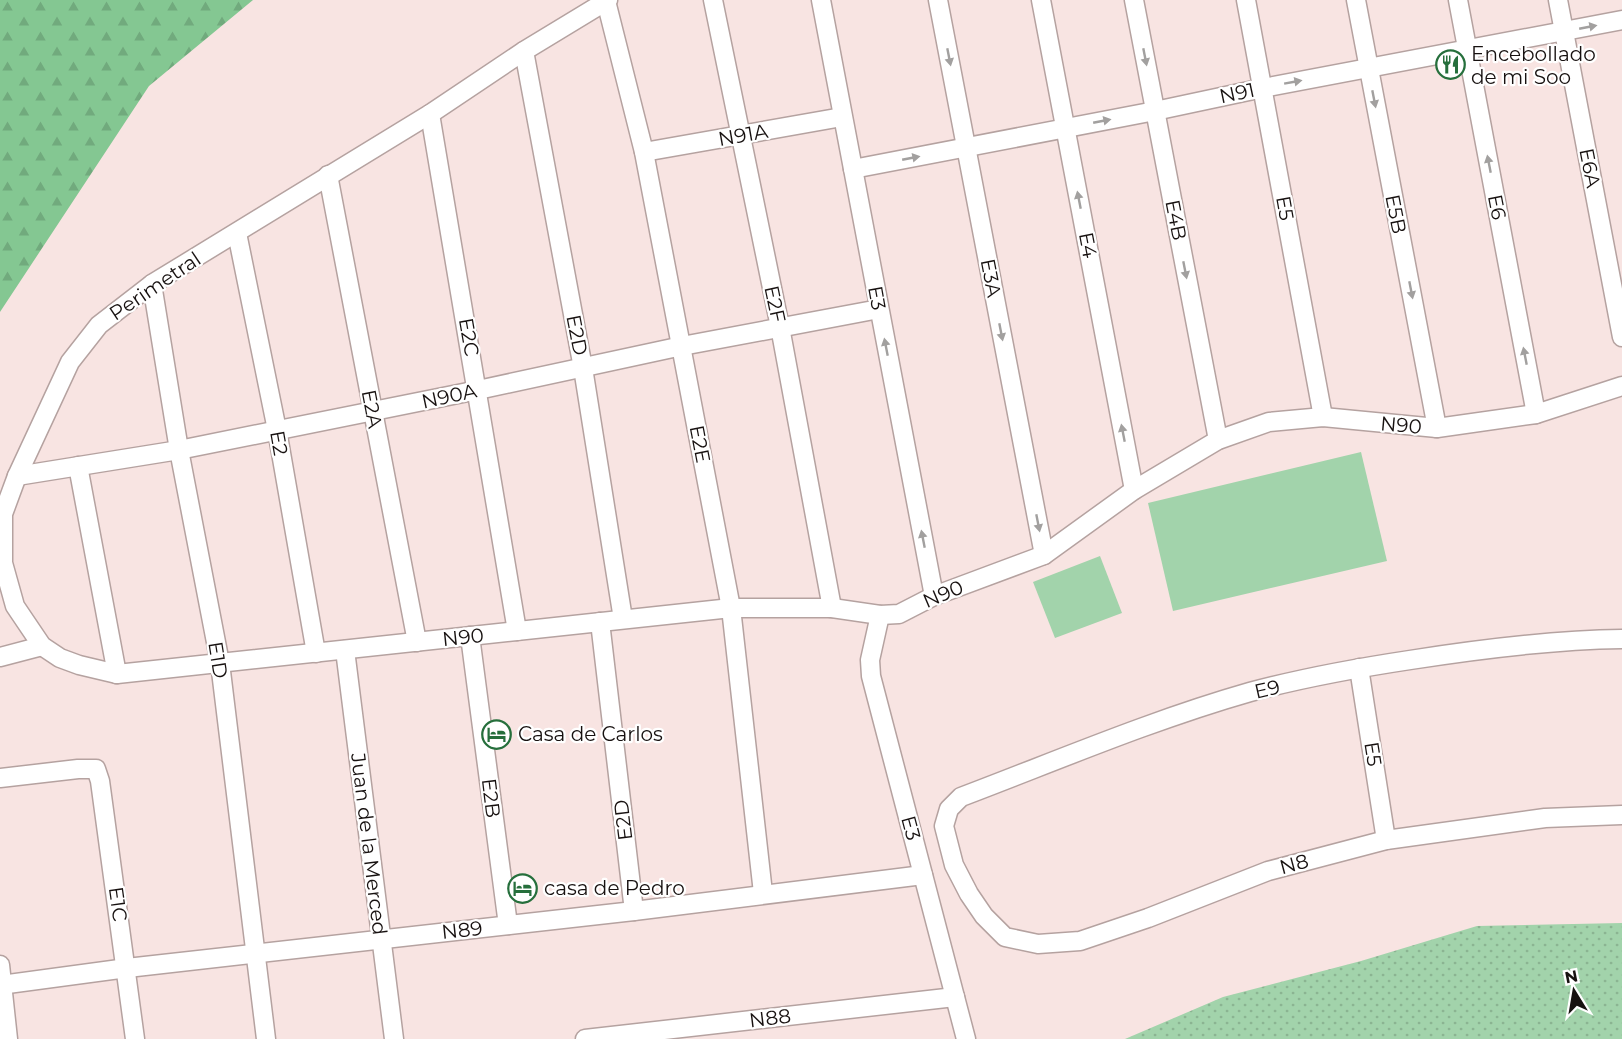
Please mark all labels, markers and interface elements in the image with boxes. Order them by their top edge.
one-way arrow [1579,22,1598,31]
place label: Encebollado de mi Soo [1471,42,1596,89]
one-way arrow [945,48,954,67]
one-way arrow [1141,48,1150,67]
restaurant icon: Encebollado de mi Soo [1434,49,1466,81]
street label: N91 [1217,78,1257,108]
one-way arrow [1284,78,1303,87]
one-way arrow [1370,89,1379,108]
one-way arrow [1093,116,1112,125]
street label: N91A [716,119,770,151]
street label: E6A [1574,146,1606,190]
one-way arrow [902,153,921,162]
one-way arrow [1484,155,1493,174]
one-way arrow [1074,190,1083,209]
street label: E5B [1380,192,1412,236]
street label: E6 [1483,192,1511,222]
street label: E5 [1271,194,1299,222]
street label: E4B [1160,198,1192,242]
street label: E4 [1074,230,1102,260]
street label: Perimetral [105,247,205,325]
street label: E3A [976,257,1007,300]
one-way arrow [1181,260,1190,279]
one-way arrow [1407,281,1416,300]
street label: E2F [759,283,791,325]
street label: E3 [863,284,891,312]
street label: E2D [561,313,593,357]
street label: E2C [454,316,484,358]
one-way arrow [997,322,1006,341]
one-way arrow [881,338,890,357]
one-way arrow [1520,346,1529,365]
street label: N90A [419,378,479,414]
street label: E2A [357,388,388,431]
street label: N90 [1379,411,1423,439]
street label: E2E [685,423,715,465]
one-way arrow [1118,423,1127,442]
street label: E2 [265,429,293,457]
one-way arrow [1034,514,1043,533]
one-way arrow [918,529,927,548]
street label: N90 [919,575,967,613]
street label: N90 [441,623,485,651]
street label: E1D [203,640,233,680]
street label: E9 [1252,674,1282,704]
hotel icon: Casa de Carlos [481,718,513,750]
place label: Casa de Carlos [518,722,663,746]
street label: E5 [1359,740,1387,768]
street label: Juan de la Merced [346,751,392,936]
street label: E2B [477,777,505,819]
street label: E2D [609,798,637,842]
street label: E3 [896,813,926,843]
street label: N8 [1277,849,1311,879]
hotel icon: casa de Pedro [507,872,539,904]
place label: casa de Pedro [544,876,685,900]
street label: E1C [104,885,132,923]
street label: N89 [440,916,484,944]
north arrow [1544,961,1604,1021]
text: N [1563,966,1579,987]
street label: N88 [748,1004,792,1032]

